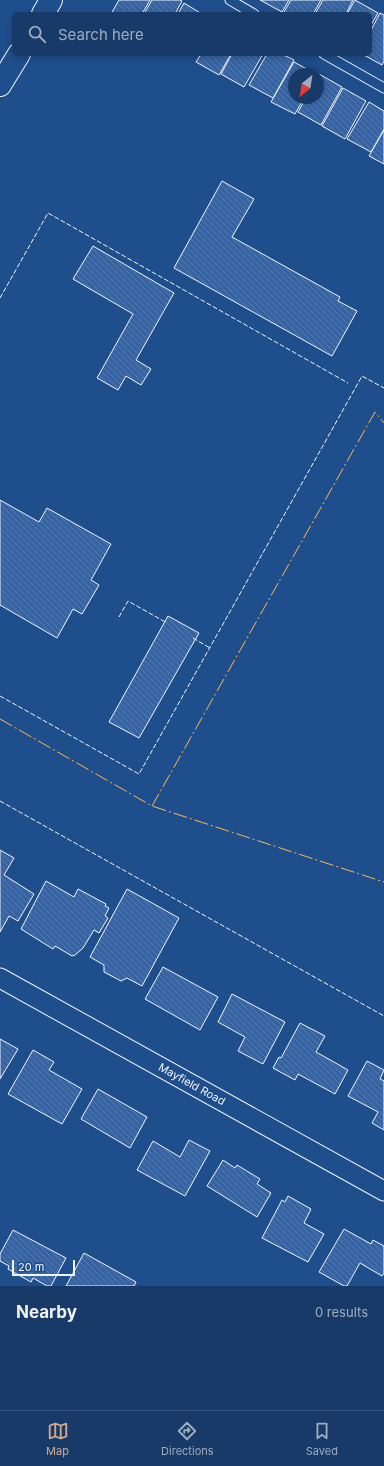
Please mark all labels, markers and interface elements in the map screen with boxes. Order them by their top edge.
search box [12,12,372,56]
icon: search [26,23,48,45]
text: Search here [58,25,144,44]
north arrow [288,68,324,104]
street label: Mayfield Road [156,1060,228,1108]
scale bar [12,1258,75,1277]
text: 20 m [18,1260,44,1274]
text: Nearby [16,1302,77,1322]
text: 0 results [315,1304,368,1320]
tab: Map [46,1420,69,1458]
tab: Directions [161,1420,214,1458]
tab: Saved [306,1420,338,1458]

